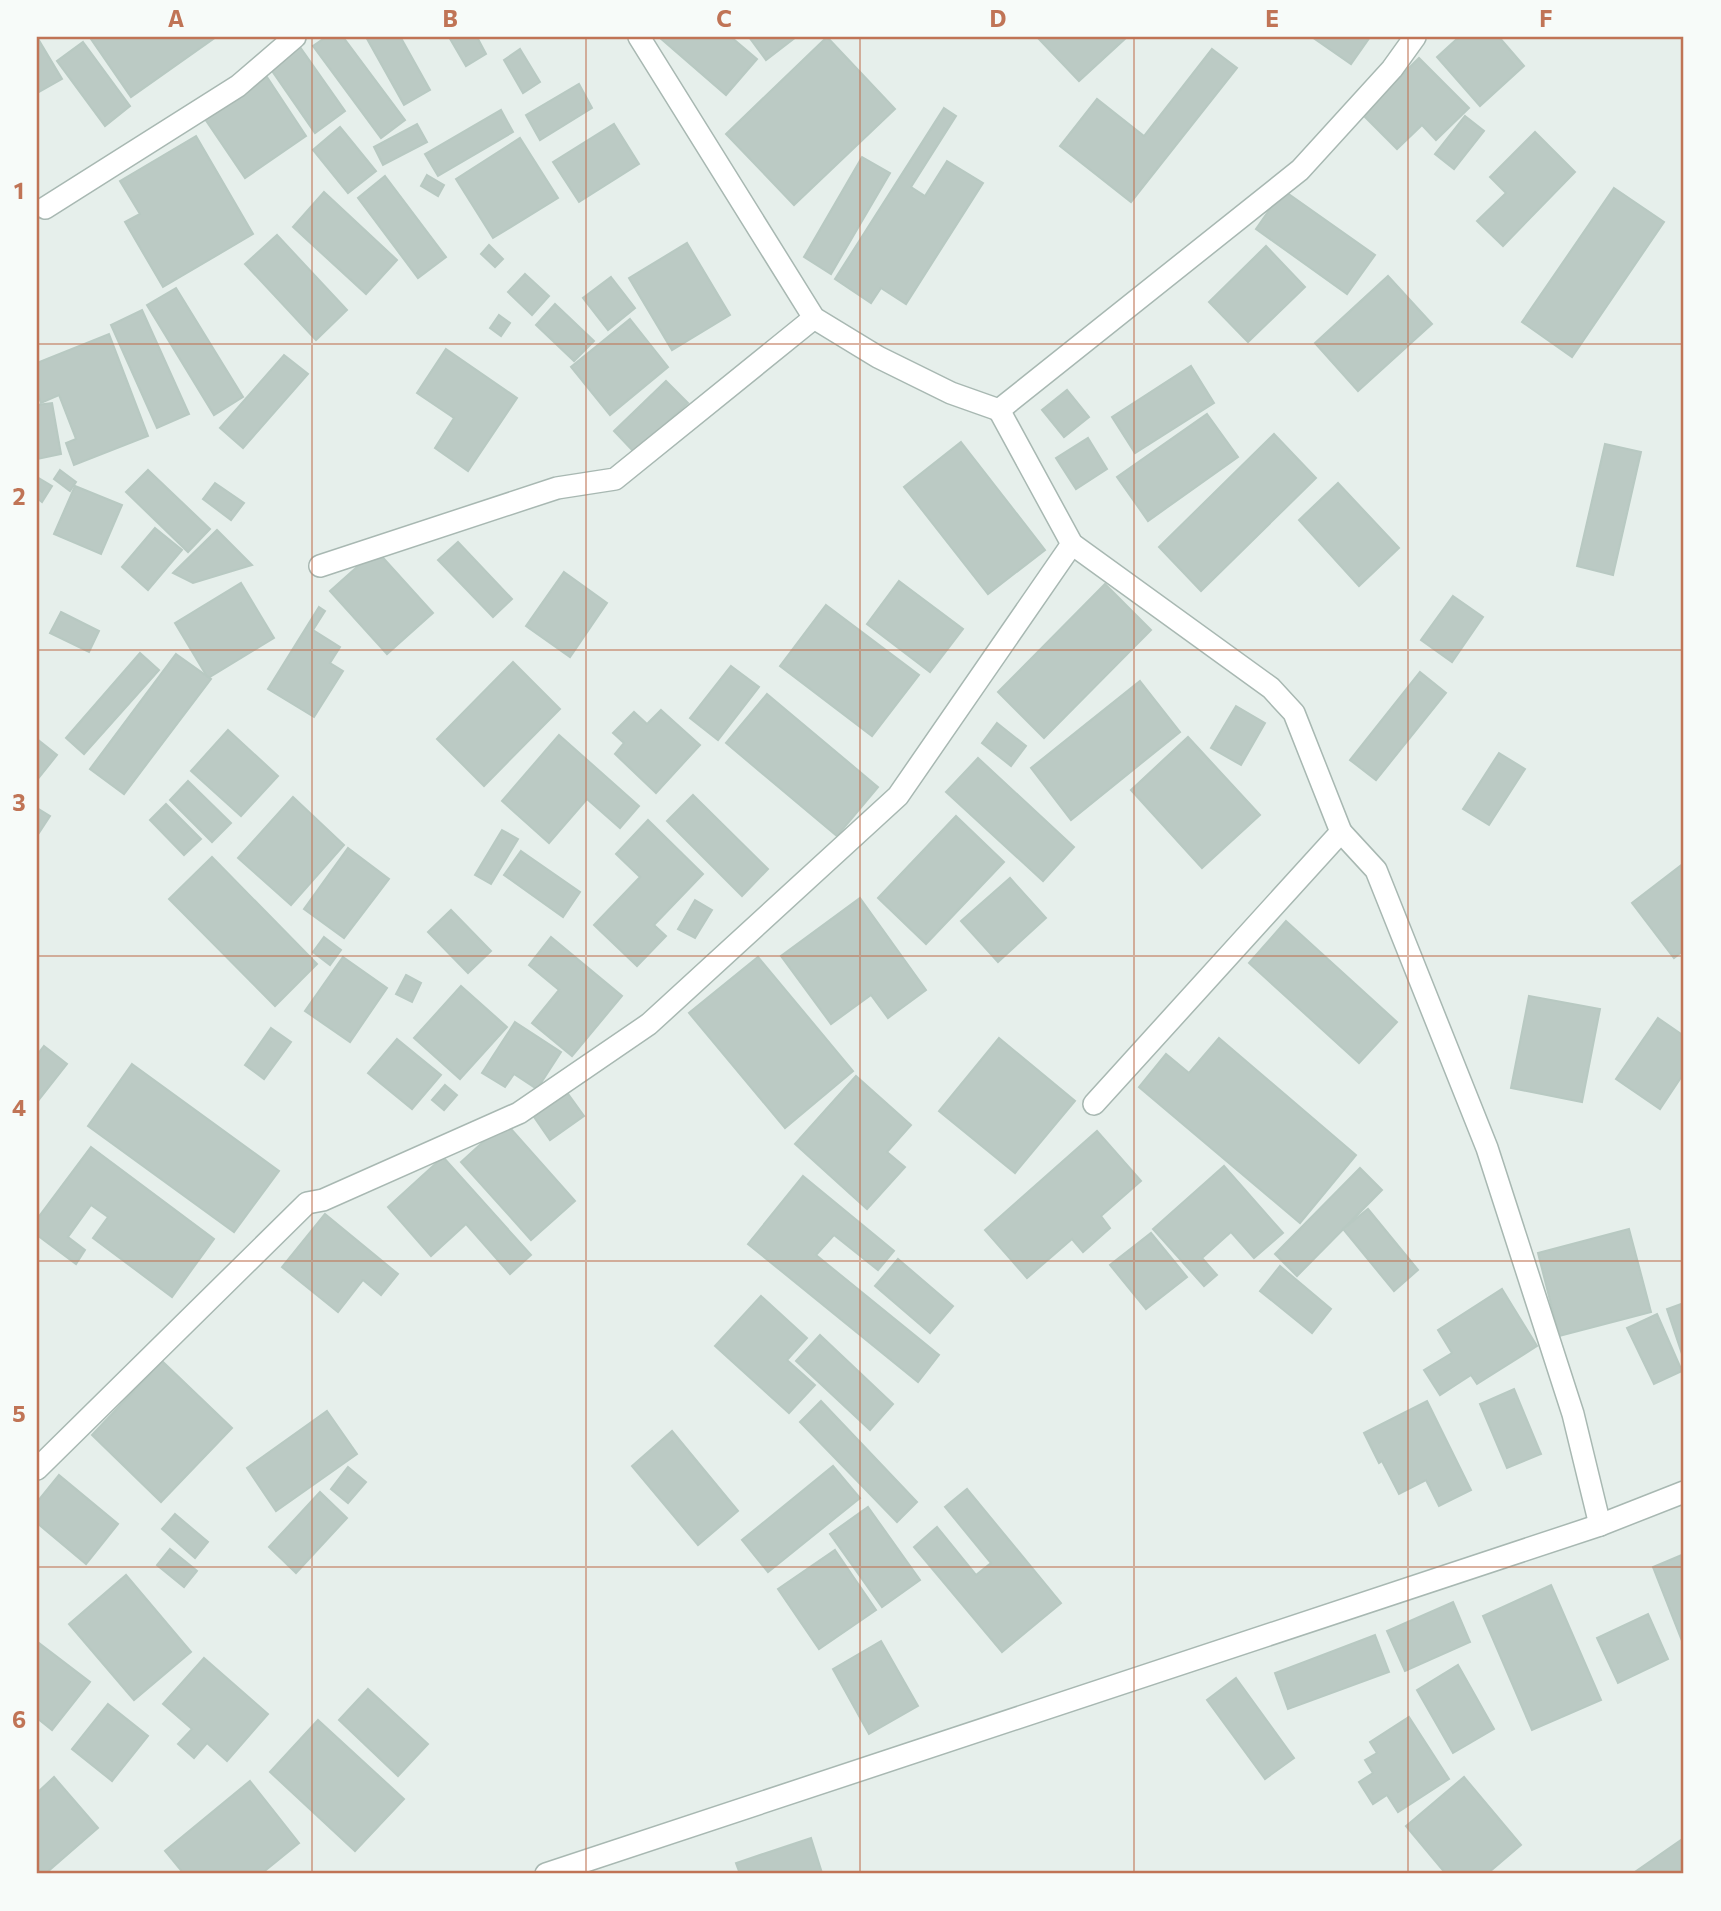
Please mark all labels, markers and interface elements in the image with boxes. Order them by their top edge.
text: A [168,4,185,32]
text: B [442,4,458,32]
text: C [716,4,732,32]
text: D [990,4,1007,32]
text: E [1265,4,1279,32]
text: F [1539,4,1553,32]
text: 1 [14,176,24,204]
text: 2 [12,482,26,510]
text: 3 [12,788,26,816]
text: 4 [12,1093,26,1121]
text: 5 [12,1399,26,1427]
text: 6 [12,1705,26,1733]

